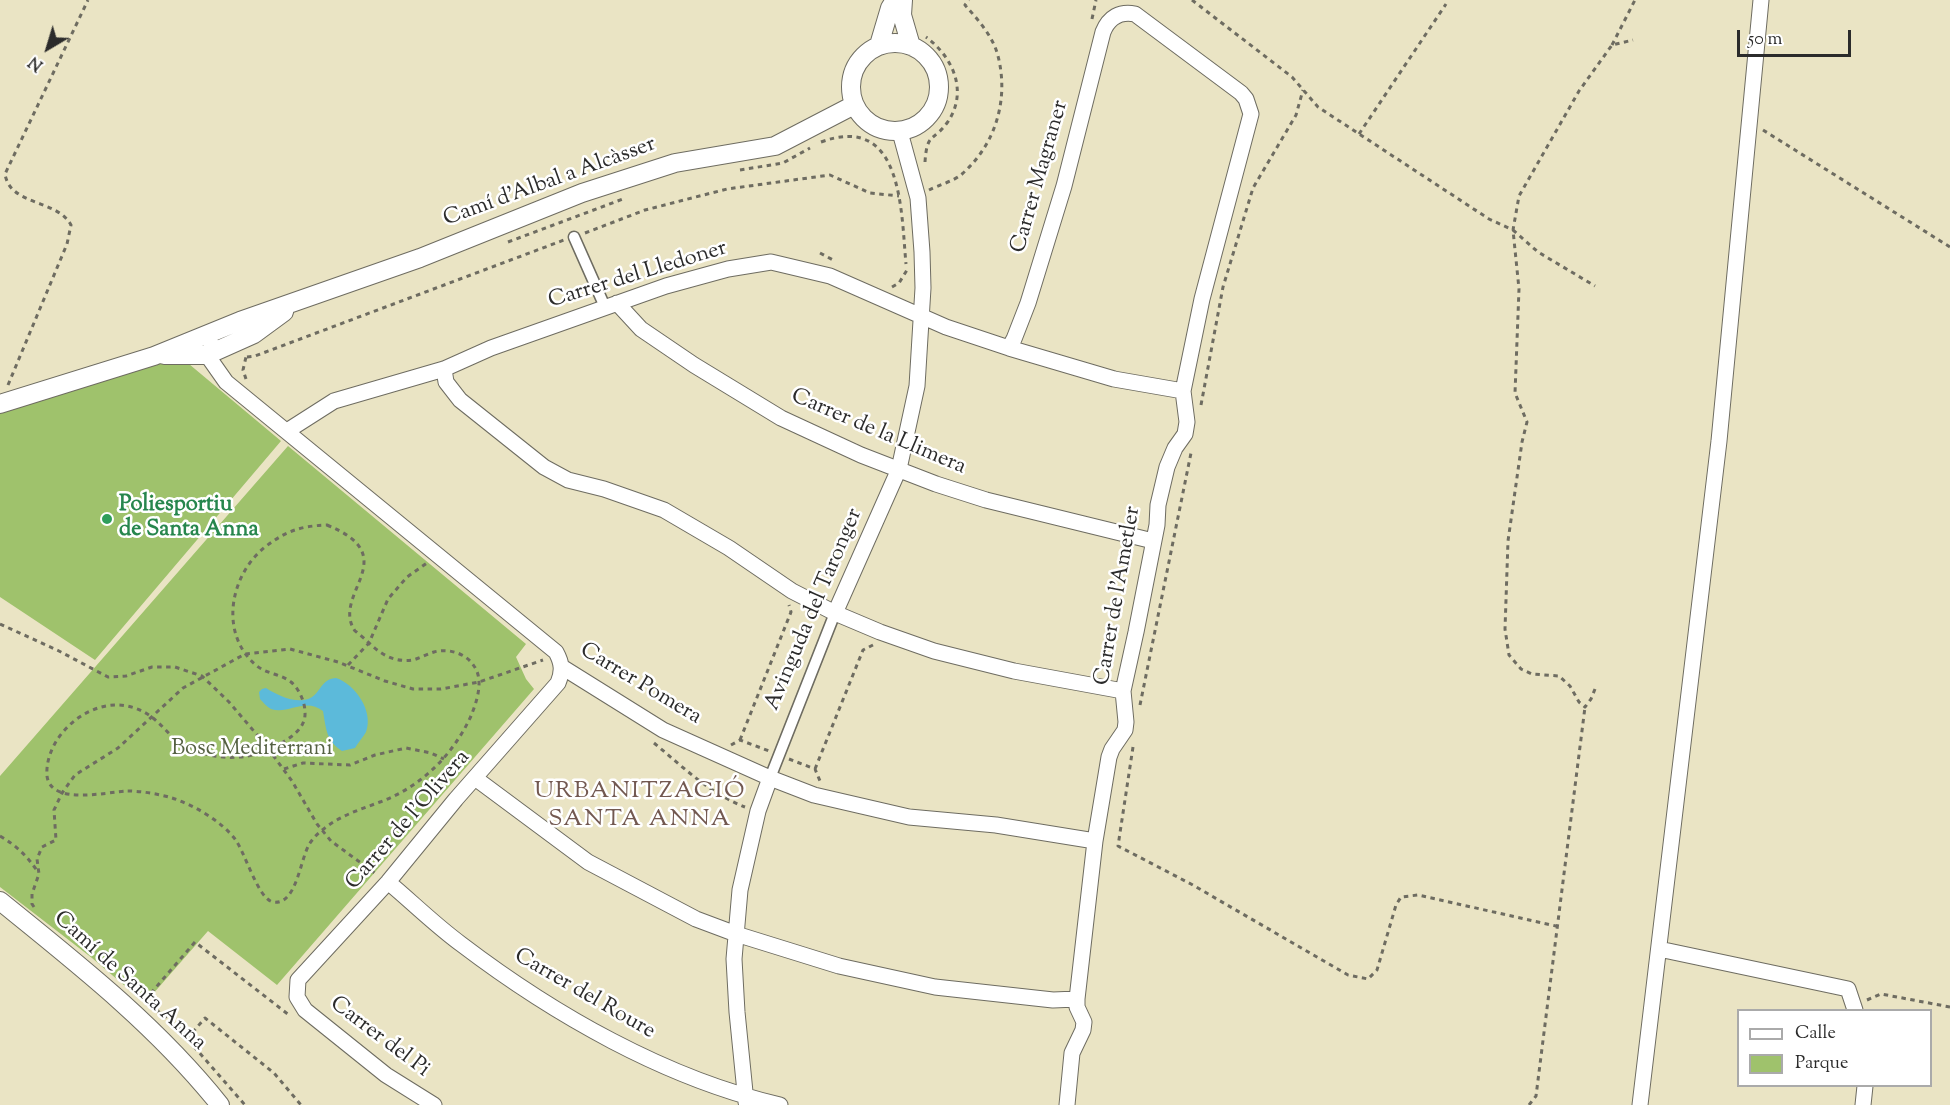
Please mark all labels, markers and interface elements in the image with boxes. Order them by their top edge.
north arrow [18,18,78,78]
scale bar [1740,18,1854,56]
text: 50 m [1748,27,1782,53]
text: N [24,50,49,76]
street label: Carrer Magraner [1007,98,1075,256]
street label: Camí d'Albal a Alcàsser [440,132,660,234]
street label: Carrer del Lledoner [546,236,730,316]
street label: Carrer de la Llimera [787,384,969,482]
place label: Poliesportiu de Santa Anna [119,493,259,544]
street label: Carrer de l'Ametler [1090,504,1148,688]
street label: Avinguda del Taronger [761,505,869,715]
marker: Poliesportiu de Santa Anna [100,512,114,526]
street label: Carrer Pomera [574,638,706,732]
park label: Bosc Mediterrani [171,737,333,763]
street label: Carrer de l'Olivera [341,746,477,896]
district label: URBANITZACIÓ SANTA ANNA [534,779,746,835]
street label: Camí de Santa Anna [47,907,211,1057]
street label: Carrer del Roure [509,944,659,1046]
street label: Carrer del Pi [324,992,434,1084]
legend [1737,1009,1932,1087]
text: Calle [1795,1021,1836,1047]
text: Parque [1795,1051,1848,1077]

